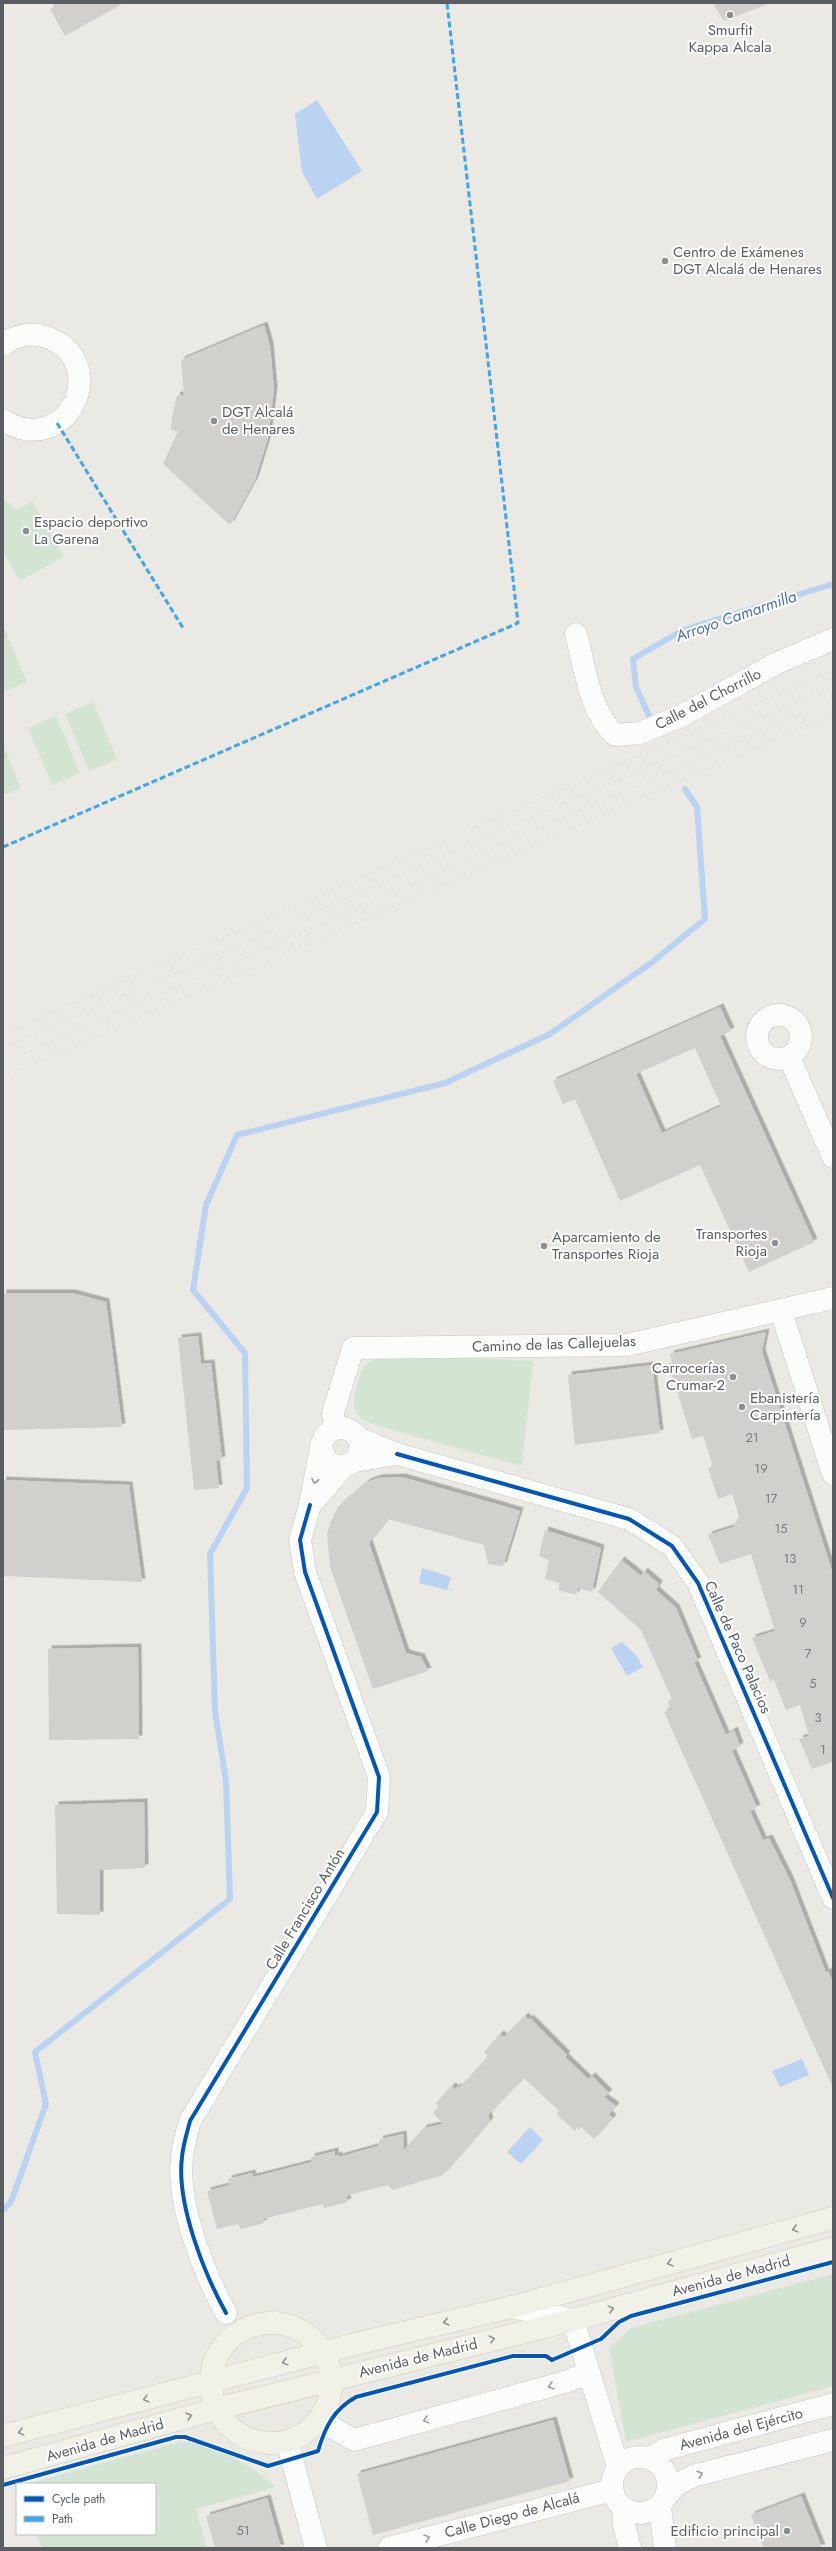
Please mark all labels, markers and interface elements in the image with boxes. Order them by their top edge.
marker: Smurfit Kappa Alcala [725,10,735,20]
place label: Smurfit Kappa Alcala [689,19,771,58]
place label: Centro de Exámenes DGT Alcalá de Henares [673,241,822,280]
marker: Centro de Exámenes DGT Alcalá de Henares [660,256,670,266]
place label: DGT Alcalá de Henares [222,401,295,440]
marker: DGT Alcalá de Henares [209,416,219,426]
place label: Espacio deportivo La Garena [34,511,148,550]
marker: Espacio deportivo La Garena [21,526,31,536]
water label: Arroyo Camarmilla [671,584,800,648]
street label: Calle del Chorrillo [651,663,765,735]
place label: Transportes Rioja [696,1223,767,1262]
place label: Aparcamiento de Transportes Rioja [552,1226,661,1265]
marker: Transportes Rioja [770,1238,780,1248]
marker: Aparcamiento de Transportes Rioja [539,1241,549,1251]
street label: Camino de las Callejuelas [472,1330,636,1358]
place label: Carrocerías Crumar-2 [652,1357,725,1396]
marker: Carrocerías Crumar-2 [728,1372,738,1382]
place label: Ebanistería Carpintería [750,1387,821,1426]
marker: Ebanistería Carpintería [737,1402,747,1412]
house number: 21 [745,1428,759,1447]
house number: 19 [754,1459,768,1478]
one-way arrow [311,1478,320,1484]
house number: 17 [765,1489,778,1508]
house number: 15 [774,1519,788,1538]
house number: 13 [784,1549,796,1568]
street label: Calle de Paco Palacios [699,1577,777,1717]
house number: 11 [792,1580,804,1599]
house number: 9 [799,1613,807,1632]
house number: 7 [805,1644,812,1663]
house number: 5 [809,1674,817,1693]
house number: 3 [814,1708,822,1727]
house number: 1 [820,1740,826,1759]
street label: Calle Francisco Antón [260,1844,350,1974]
one-way arrow [792,2224,799,2232]
street label: Avenida de Madrid [669,2250,793,2302]
one-way arrow [667,2258,674,2267]
one-way arrow [607,2305,614,2314]
one-way arrow [443,2318,450,2326]
street label: Avenida de Madrid [356,2333,480,2383]
one-way arrow [488,2336,495,2344]
one-way arrow [282,2357,289,2366]
one-way arrow [548,2381,555,2390]
one-way arrow [143,2394,150,2402]
street label: Avenida del Ejército [677,2402,805,2456]
street label: Avenida de Madrid [44,2413,166,2467]
one-way arrow [186,2413,192,2421]
one-way arrow [423,2415,430,2424]
one-way arrow [17,2427,24,2436]
one-way arrow [696,2471,703,2479]
legend [16,2483,156,2535]
street label: Calle Diego de Alcalá [442,2486,582,2544]
text: Cycle path [52,2490,105,2508]
text: Path [52,2510,73,2528]
place label: Edificio principal [671,2520,779,2542]
house number: 51 [236,2521,250,2540]
marker: Edificio principal [782,2526,792,2536]
one-way arrow [423,2534,430,2543]

